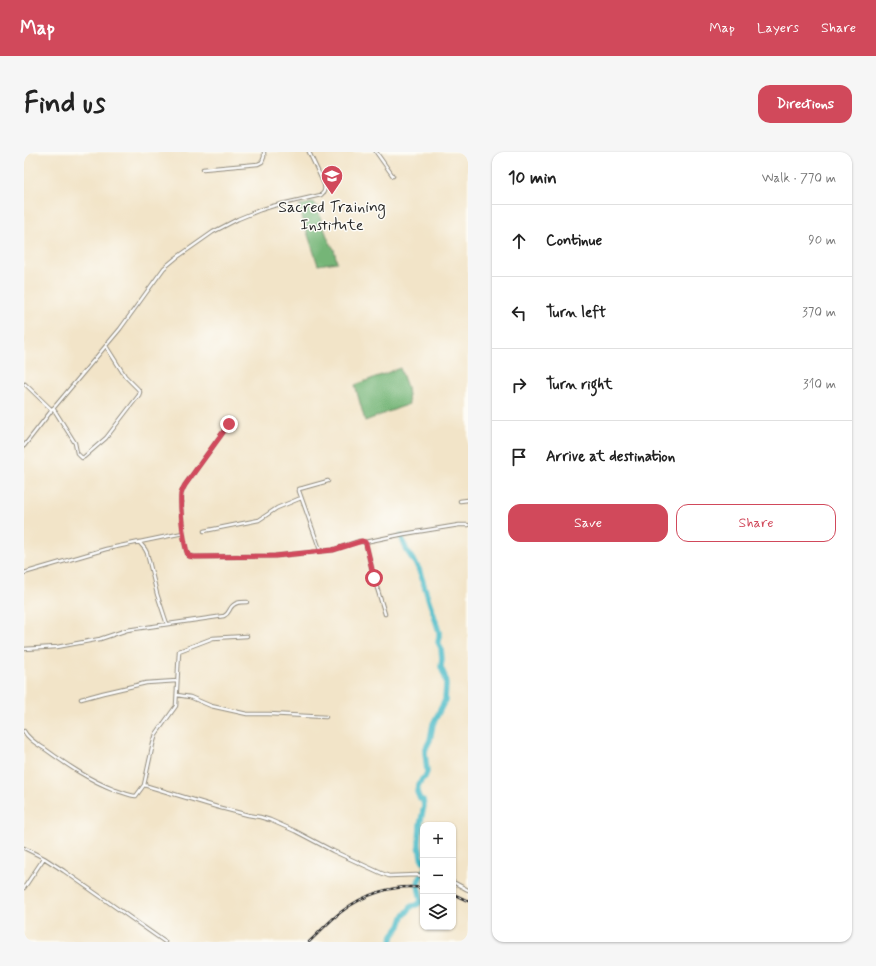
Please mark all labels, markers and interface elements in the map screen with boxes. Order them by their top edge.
text: Map [20,16,55,41]
text: Map [709,19,735,37]
text: Layers [757,19,799,37]
text: Share [821,19,856,37]
button: Directions [758,85,852,123]
text: Find us [24,86,105,123]
school or university icon: Sacred Training Institute [319,163,345,196]
text: 10 min [508,167,557,189]
text: Walk · 770 m [762,170,836,187]
place label: Sacred Training Institute [278,197,386,236]
icon: ahead [508,230,530,252]
text: Continue [546,231,602,251]
text: 90 m [808,232,836,249]
icon: left [508,302,530,324]
text: Turn left [546,303,606,323]
text: 370 m [802,304,836,321]
icon: right [508,374,530,396]
text: Turn right [546,375,613,395]
text: 310 m [803,376,836,393]
route end [220,415,238,433]
icon: arrive [508,446,530,468]
text: Arrive at destination [546,447,675,467]
button: Save [508,504,668,542]
button: Share [676,504,836,542]
route start [365,569,383,587]
map controls [420,822,456,930]
button: + [420,822,456,858]
button: − [420,858,456,894]
button: layers [420,894,456,930]

